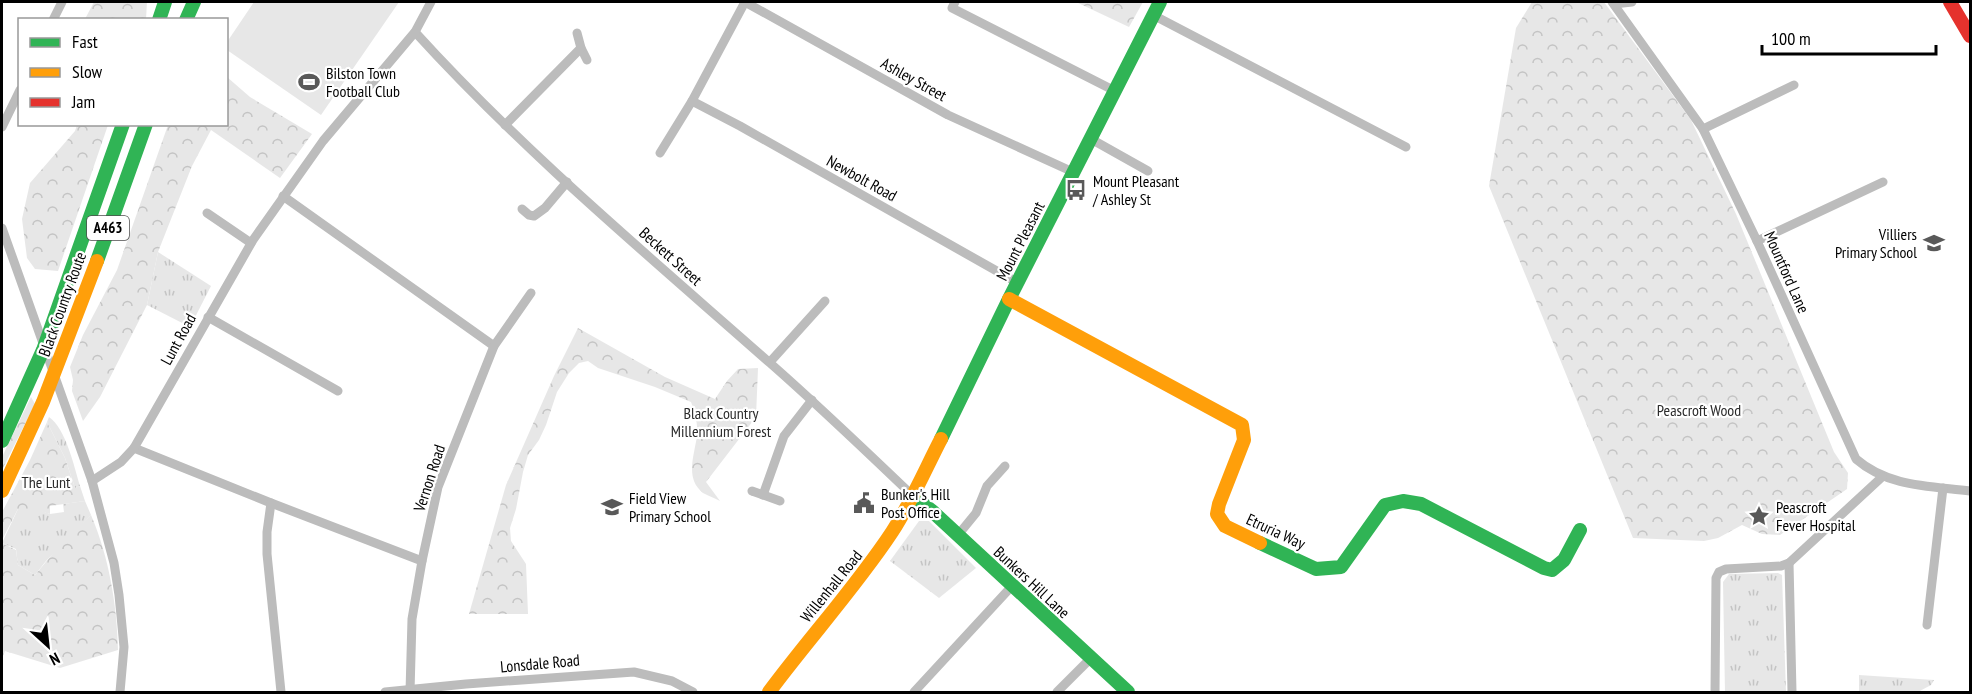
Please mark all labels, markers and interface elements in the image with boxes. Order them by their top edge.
legend [18,18,228,126]
scale bar [1762,18,1936,56]
text: 100 m [1771,27,1811,50]
text: Fast [72,30,98,53]
street label: Ashley Street [878,53,951,106]
text: Slow [72,60,103,83]
place label: Bilston Town Football Club [326,63,400,101]
sports icon: Bilston Town Football Club [297,70,321,94]
text: Jam [71,90,95,113]
street label: Newbolt Road [823,151,901,205]
place label: Mount Pleasant / Ashley St [1092,171,1180,209]
bus stop icon: Mount Pleasant / Ashley St [1064,178,1088,202]
street label: Mount Pleasant [992,198,1049,284]
road number: A463 [87,216,129,240]
street label: Beckett Street [635,223,707,290]
place label: Villiers Primary School [1835,224,1917,262]
street label: Mountford Lane [1760,228,1814,316]
school or university icon: Villiers Primary School [1922,231,1946,255]
street label: Black Country Route [34,249,90,359]
street label: Lunt Road [156,310,200,368]
park label: Peascroft Wood [1657,400,1741,420]
park label: Black Country Millennium Forest [671,403,772,441]
street label: Vernon Road [408,442,449,515]
park label: The Lunt [22,472,71,492]
place label: Bunker's Hill Post Office [881,484,950,522]
place label: Field View Primary School [629,488,711,526]
public building icon: Bunker's Hill Post Office [852,491,876,515]
school or university icon: Field View Primary School [600,495,624,519]
place label: Peascroft Fever Hospital [1776,497,1856,535]
place icon: Peascroft Fever Hospital [1747,504,1771,528]
street label: Etruria Way [1243,509,1309,553]
street label: Bunkers Hill Lane [990,542,1074,622]
street label: Willenhall Road [796,546,866,626]
north arrow [18,616,78,676]
text: N [46,648,63,670]
street label: Lonsdale Road [499,650,581,676]

